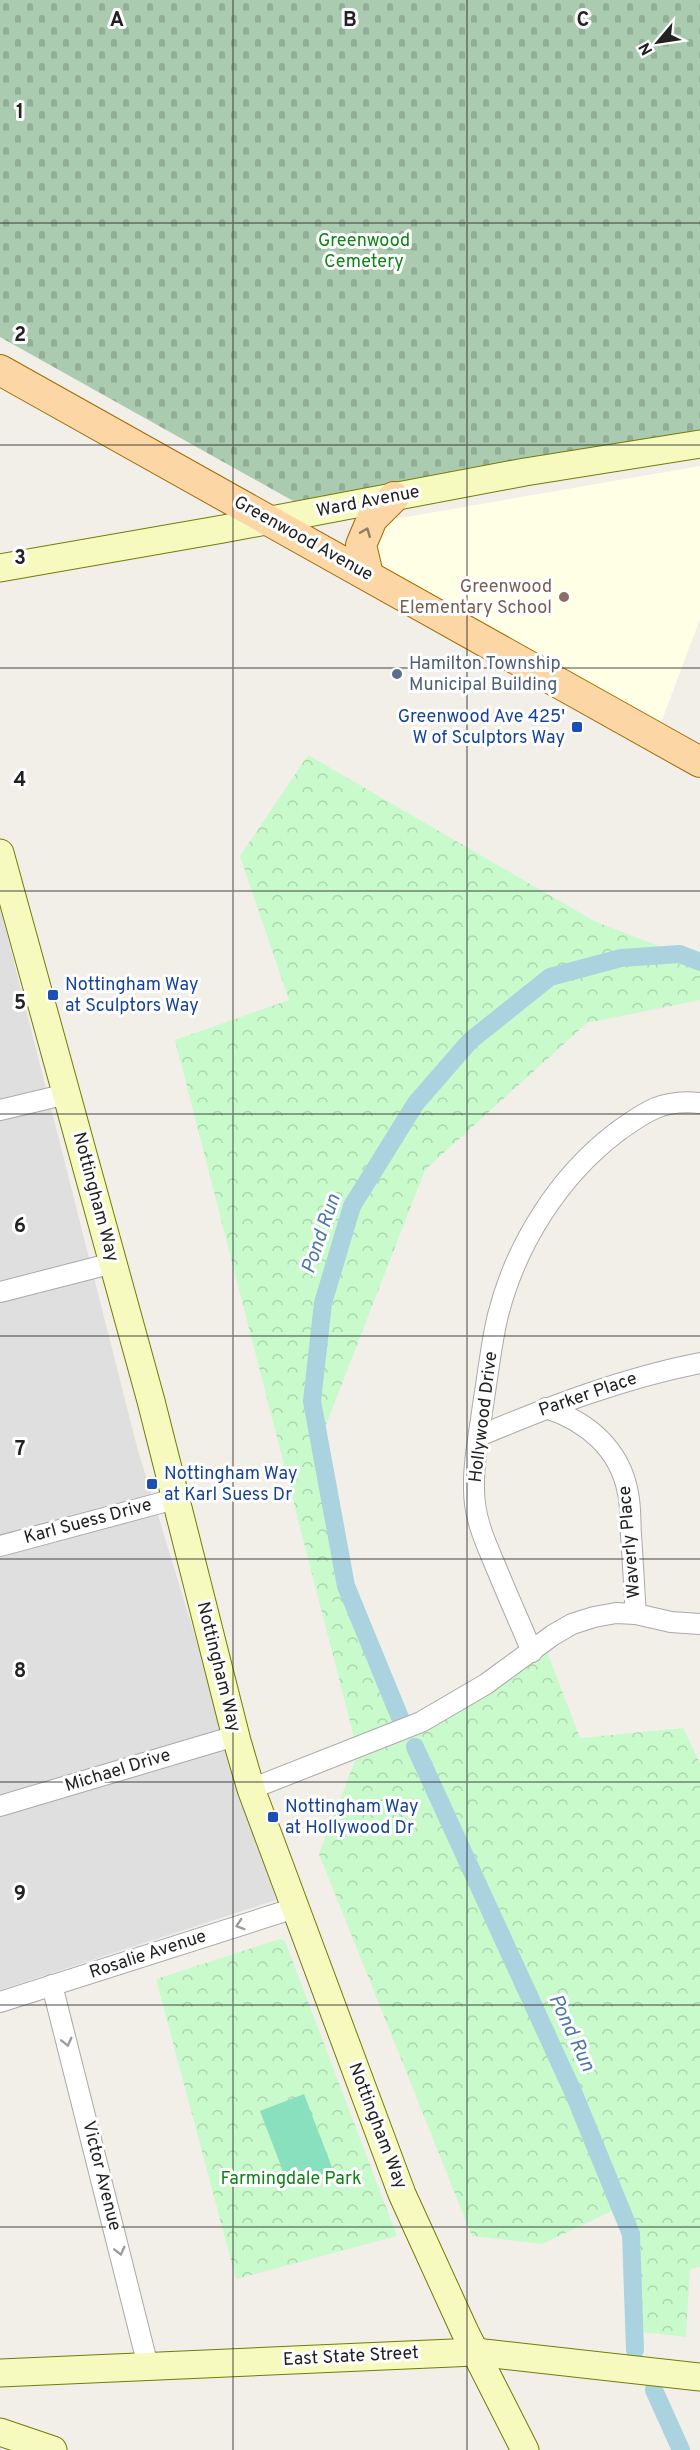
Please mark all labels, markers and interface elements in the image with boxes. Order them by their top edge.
text: A [110,8,124,34]
text: B [343,8,357,34]
text: C [577,8,589,34]
north arrow [628,12,688,72]
text: N [635,38,658,58]
text: 1 [16,100,24,126]
park label: Greenwood Cemetery [318,230,410,274]
text: 2 [14,323,26,349]
street label: Ward Avenue [314,481,422,523]
street label: Greenwood Avenue [229,491,377,587]
one-way arrow [359,527,371,538]
text: 3 [14,546,26,572]
place label: Greenwood Elementary School [399,576,552,620]
marker: Greenwood Elementary School [557,590,571,604]
place label: Hamilton Township Municipal Building [409,653,561,697]
marker: Hamilton Township Municipal Building [390,667,404,681]
place label: Greenwood Ave 425' W of Sculptors Way [398,706,565,750]
marker: Greenwood Ave 425' W of Sculptors Way [570,720,584,734]
text: 4 [14,768,26,794]
place label: Nottingham Way at Sculptors Way [65,974,199,1018]
marker: Nottingham Way at Sculptors Way [46,988,60,1002]
text: 5 [14,991,26,1017]
street label: Nottingham Way [67,1130,123,1264]
water label: Pond Run [296,1191,348,1277]
text: 6 [14,1214,26,1240]
street label: Hollywood Drive [465,1350,503,1484]
street label: Parker Place [536,1367,640,1423]
text: 7 [15,1437,25,1463]
place label: Nottingham Way at Karl Suess Dr [164,1463,297,1507]
marker: Nottingham Way at Karl Suess Dr [145,1477,159,1491]
street label: Waverly Place [614,1485,646,1599]
street label: Karl Suess Drive [22,1494,154,1550]
street label: Nottingham Way [191,1599,245,1735]
text: 8 [14,1659,26,1685]
street label: Michael Drive [62,1744,174,1798]
place label: Nottingham Way at Hollywood Dr [285,1796,418,1840]
marker: Nottingham Way at Hollywood Dr [266,1810,280,1824]
text: 9 [14,1882,26,1908]
one-way arrow [235,1918,246,1931]
street label: Rosalie Avenue [87,1925,209,1985]
water label: Pond Run [542,1990,600,2076]
one-way arrow [59,2037,72,2047]
street label: Nottingham Way [342,2060,412,2192]
street label: Victor Avenue [76,2119,126,2233]
park label: Farmingdale Park [221,2168,361,2191]
one-way arrow [113,2246,126,2256]
street label: East State Street [282,2342,420,2372]

